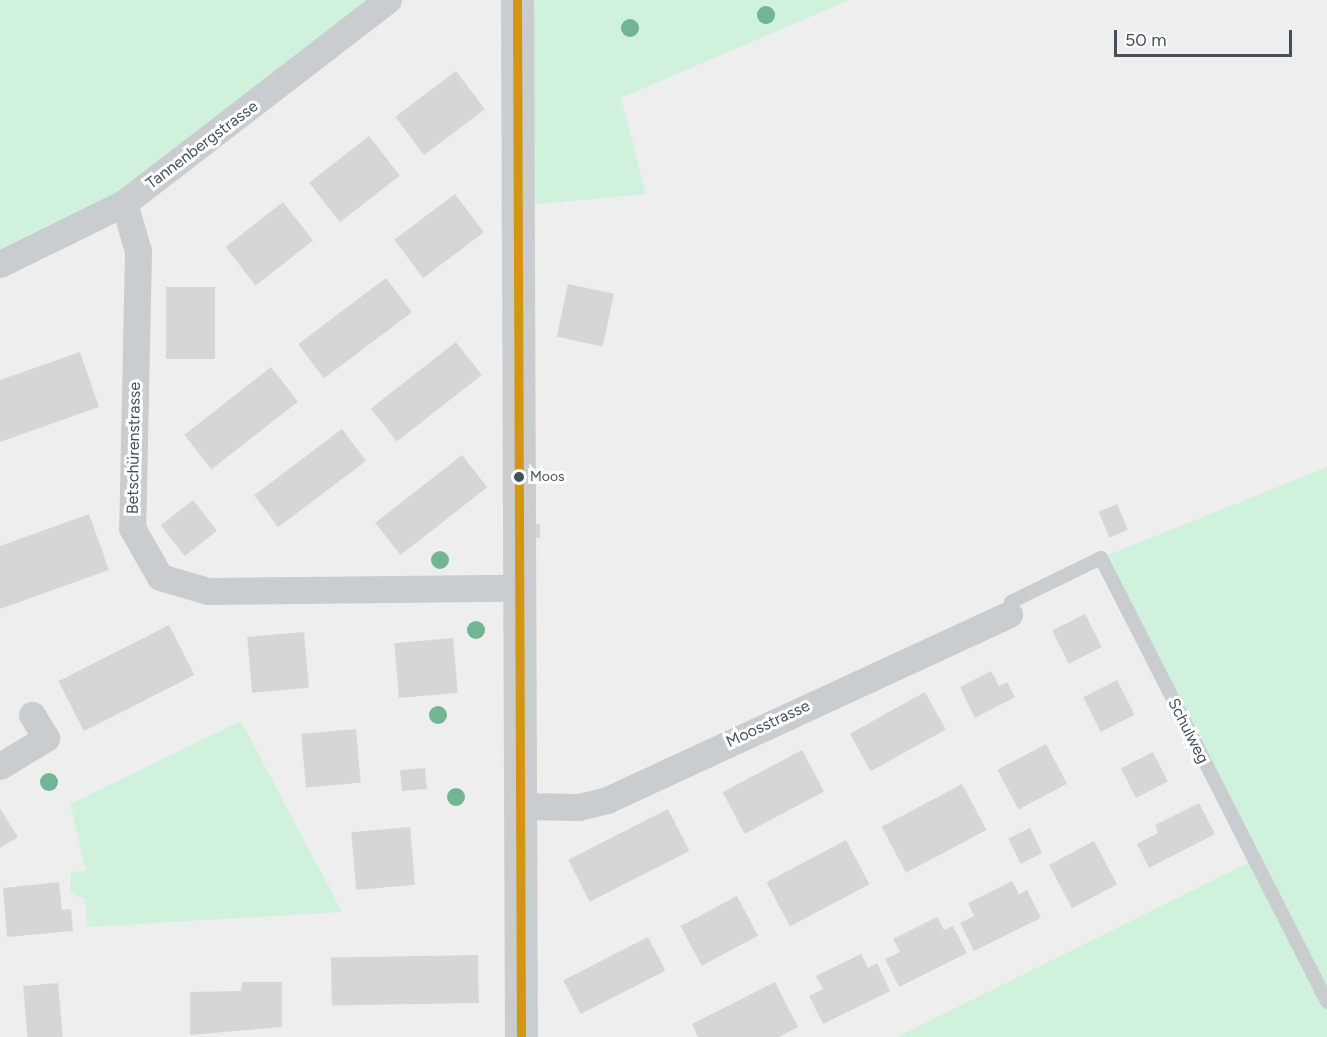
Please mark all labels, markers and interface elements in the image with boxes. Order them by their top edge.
scale bar [1117,18,1296,56]
text: 50 m [1125,29,1167,51]
street label: Tannenbergstrasse [142,97,262,193]
street label: Betschürenstrasse [123,382,145,514]
place label: Moos [530,469,565,485]
marker: Moos [513,471,525,483]
street label: Schulweg [1163,695,1213,767]
street label: Moosstrasse [723,696,813,752]

